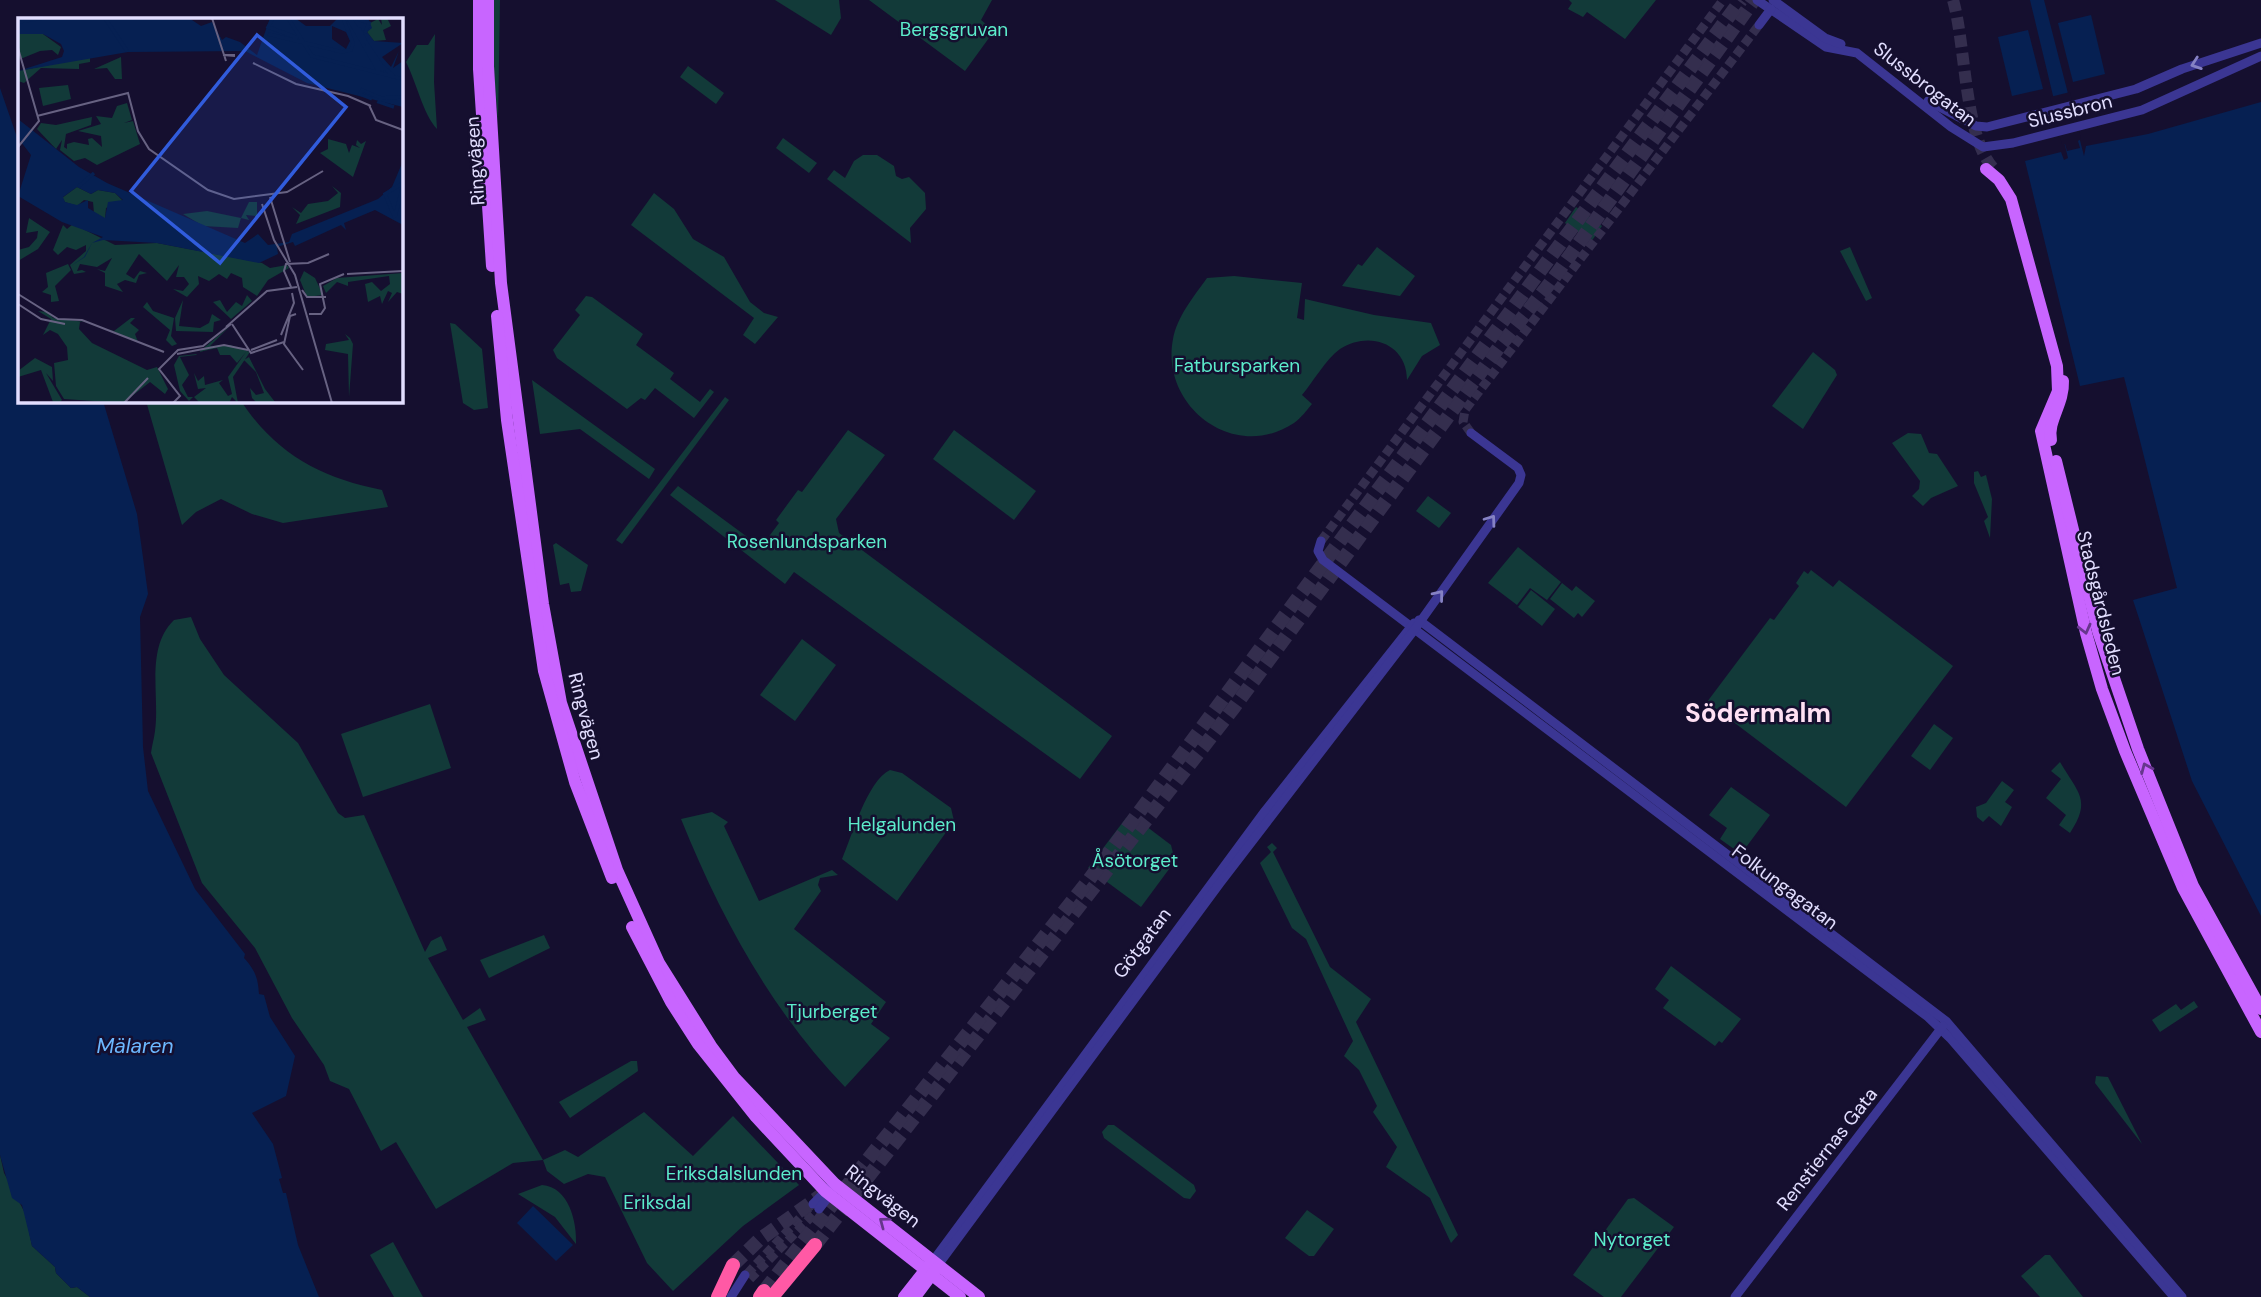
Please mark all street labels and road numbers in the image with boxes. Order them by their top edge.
street label: Slussbrogatan [1868,36,1982,132]
street label: Slussbron [2025,88,2115,134]
street label: Ringvägen [459,116,491,206]
street label: Stadsgårdsleden [2071,528,2131,678]
street label: Ringvägen [562,670,610,762]
street label: Folkungagatan [1727,839,1843,935]
street label: Götgatan [1107,903,1177,983]
street label: Renstiernas Gata [1771,1082,1883,1216]
street label: Ringvägen [840,1159,926,1233]

